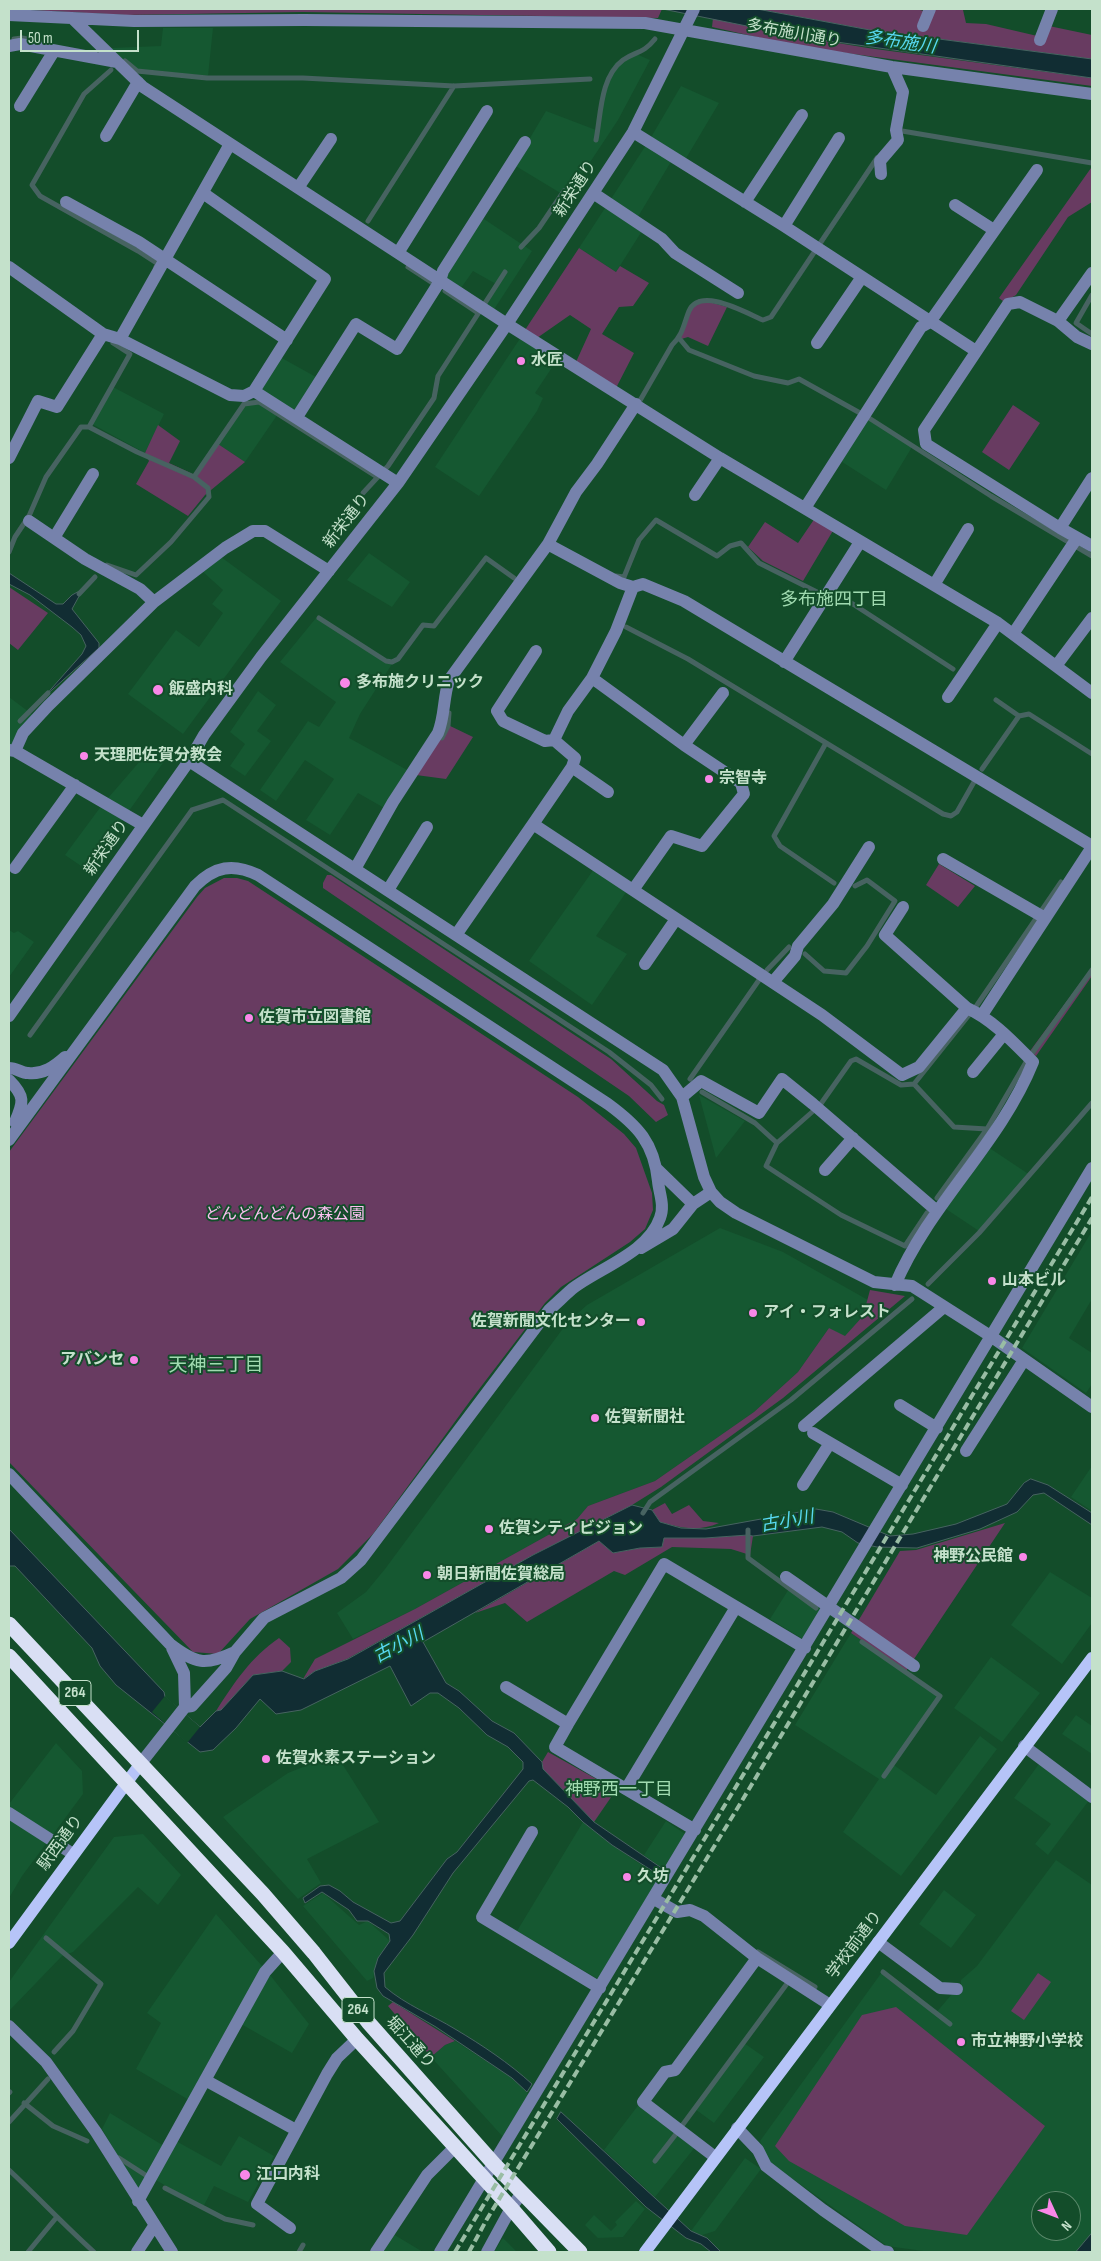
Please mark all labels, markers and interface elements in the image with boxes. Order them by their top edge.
street label: 多布施川通り [745,16,843,52]
scale bar [22,20,141,52]
water label: 多布施川 [863,27,937,59]
text: 50 m [28,29,53,48]
street label: 新栄通り [551,157,601,221]
place label: 水匠 [531,351,563,371]
marker: 水匠 [515,355,527,367]
street label: 新栄通り [320,490,374,552]
district label: 多布施四丁目 [780,589,888,611]
place label: 多布施クリニック [356,673,484,693]
marker: 多布施クリニック [338,676,352,690]
place label: 飯盛内科 [169,680,233,700]
marker: 飯盛内科 [151,683,165,697]
place label: 天理肥佐賀分教会 [94,746,222,766]
marker: 天理肥佐賀分教会 [78,750,90,762]
place label: 宗智寺 [719,769,767,789]
marker: 宗智寺 [703,773,715,785]
street label: 新栄通り [81,816,133,880]
place label: 佐賀市立図書館 [259,1008,371,1028]
marker: 佐賀市立図書館 [243,1012,255,1024]
park label: どんどんどんの森公園 [205,1205,365,1225]
place label: 山本ビル [1002,1271,1066,1291]
marker: 山本ビル [986,1275,998,1287]
place label: アイ・フォレスト [763,1303,891,1323]
marker: アイ・フォレスト [747,1307,759,1319]
place label: 佐賀新聞文化センター [471,1312,631,1332]
marker: 佐賀新聞文化センター [635,1316,647,1328]
place label: アバンセ [60,1350,124,1370]
marker: アバンセ [128,1354,140,1366]
district label: 天神三丁目 [169,1355,263,1377]
place label: 佐賀新聞社 [605,1408,685,1428]
marker: 佐賀新聞社 [589,1412,601,1424]
water label: 古小川 [759,1507,815,1537]
place label: 佐賀シティビジョン [499,1519,643,1539]
marker: 佐賀シティビジョン [483,1523,495,1535]
place label: 神野公民館 [933,1547,1013,1567]
marker: 神野公民館 [1017,1551,1029,1563]
place label: 朝日新聞佐賀総局 [437,1565,565,1585]
marker: 朝日新聞佐賀総局 [421,1569,433,1581]
water label: 古小川 [370,1624,428,1668]
road number: 264 [59,1680,91,1706]
place label: 佐賀水素ステーション [276,1749,436,1769]
marker: 佐賀水素ステーション [260,1753,272,1765]
district label: 神野西一丁目 [565,1779,673,1801]
street label: 駅西通り [34,1811,88,1875]
place label: 久坊 [637,1867,669,1887]
marker: 久坊 [621,1871,633,1883]
street label: 学校前通り [823,1907,887,1983]
road number: 264 [342,1998,374,2022]
street label: 堀江通り [381,2013,439,2073]
place label: 市立神野小学校 [971,2032,1083,2052]
marker: 市立神野小学校 [955,2036,967,2048]
place label: 江口内科 [256,2165,320,2185]
marker: 江口内科 [238,2168,252,2182]
north arrow [1031,2191,1081,2241]
text: N [1058,2217,1075,2234]

